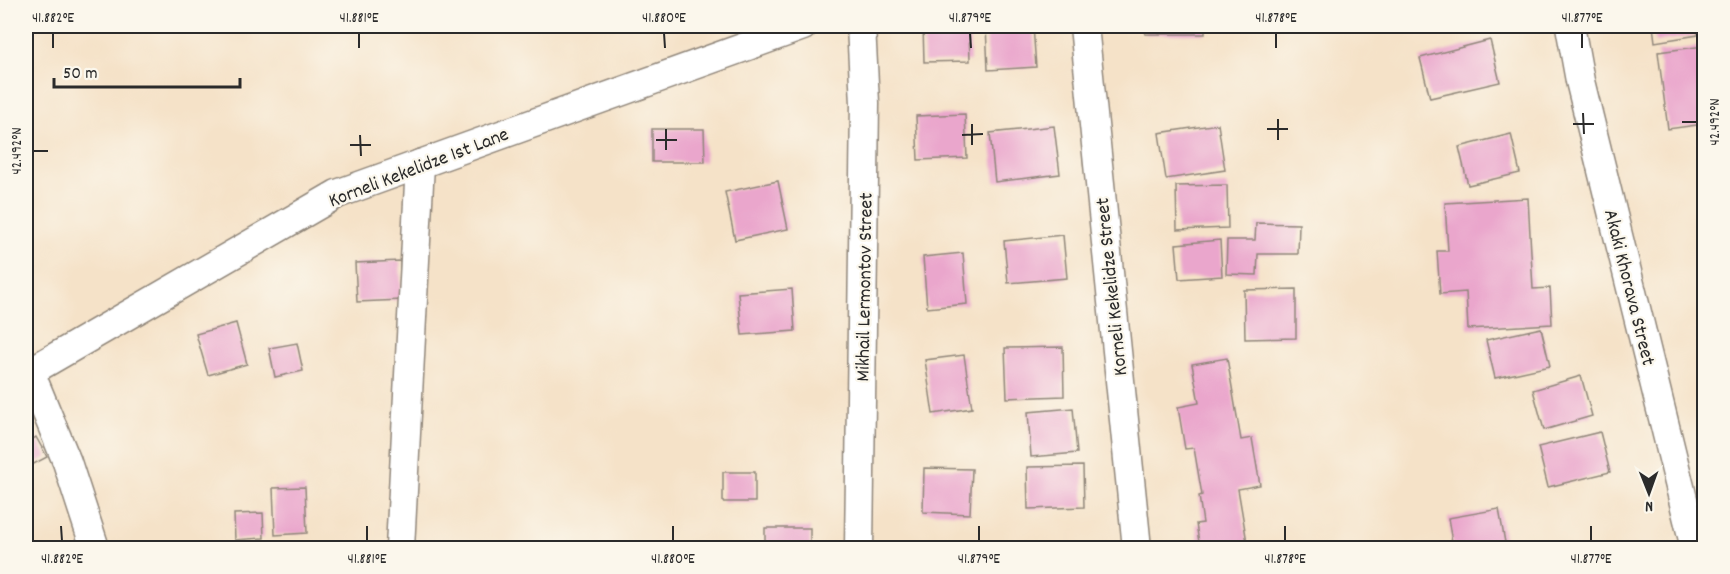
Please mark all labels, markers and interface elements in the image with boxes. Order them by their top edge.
text: 41.882°E [32,8,74,30]
text: 41.881°E [340,8,379,30]
text: 41.880°E [642,8,686,30]
text: 41.879°E [949,8,991,30]
text: 41.878°E [1255,8,1297,30]
text: 41.877°E [1561,8,1603,30]
scale bar [54,51,240,89]
text: 50 m [63,62,98,87]
text: 42.492°N [1705,98,1727,146]
street label: Korneli Kekelidze 1st Lane [325,121,513,216]
text: 42.492°N [7,127,29,175]
street label: Mikhail Lermontov Street [850,192,882,382]
street label: Korneli Kekelidze Street [1090,196,1136,377]
street label: Akaki Khorava Street [1595,207,1661,369]
north arrow [1619,463,1679,523]
text: N [1645,494,1653,517]
text: 41.882°E [41,549,83,571]
text: 41.881°E [348,549,387,571]
text: 41.880°E [651,549,695,571]
text: 41.879°E [958,549,1000,571]
text: 41.878°E [1264,549,1306,571]
text: 41.877°E [1570,549,1612,571]

